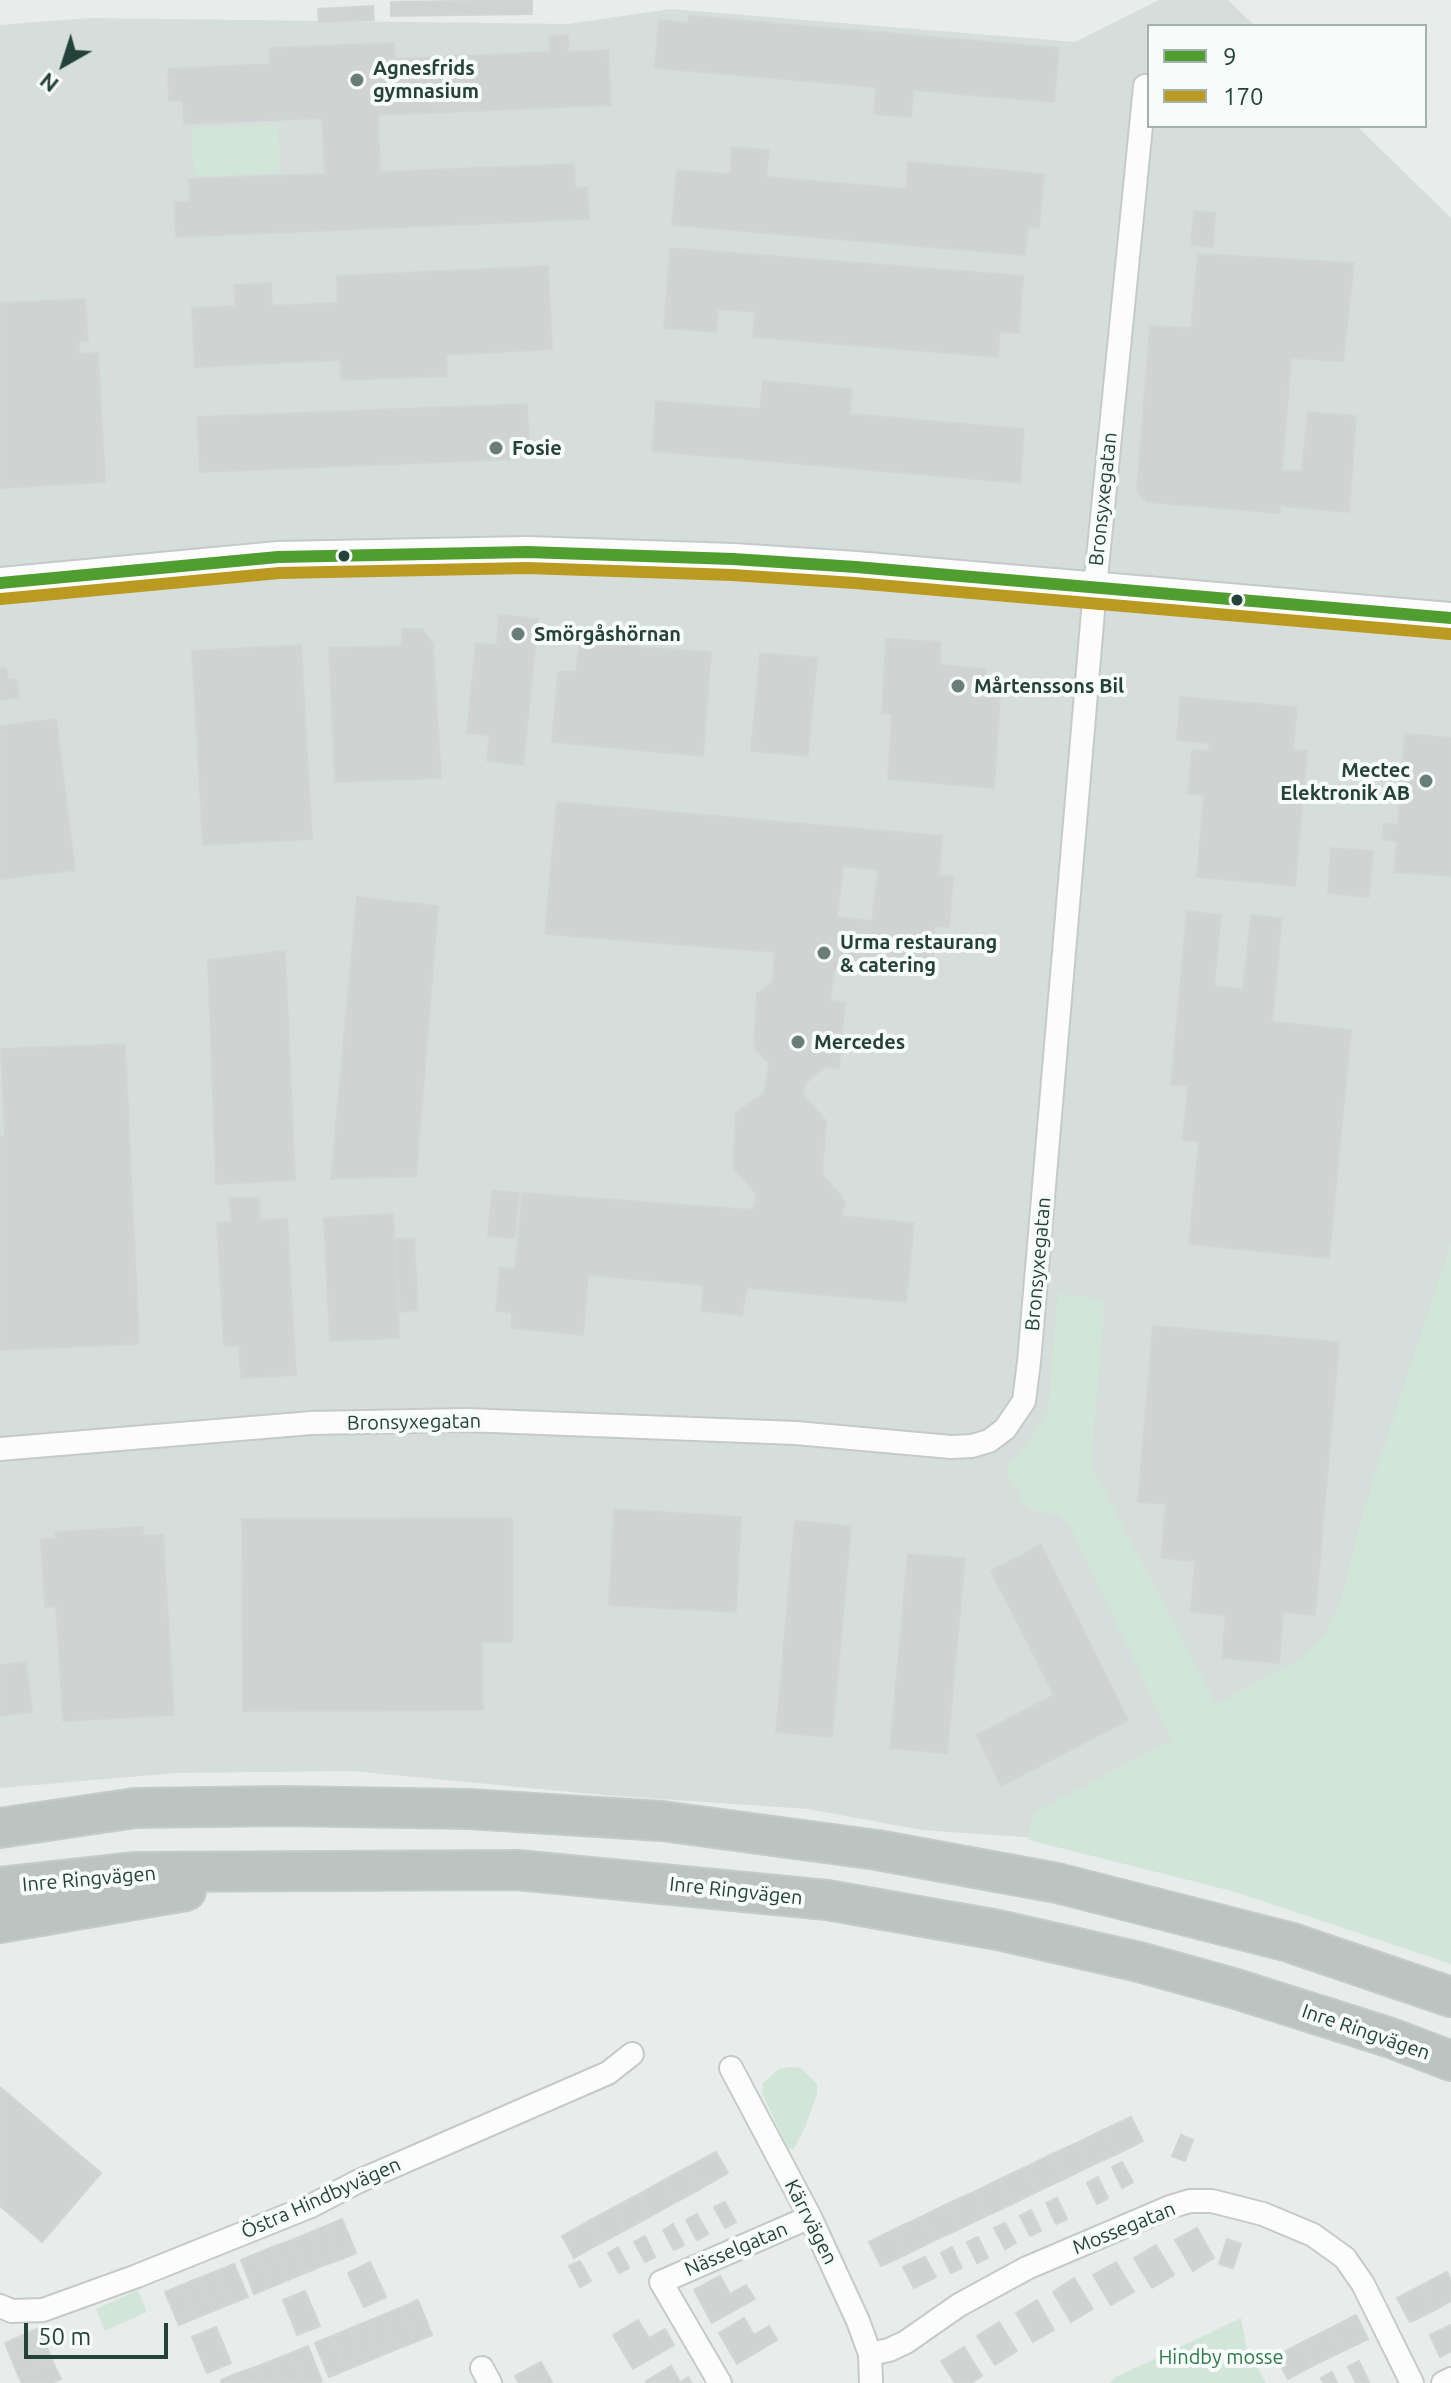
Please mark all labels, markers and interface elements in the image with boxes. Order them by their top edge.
north arrow [24,24,104,104]
legend [1147,24,1427,128]
text: 9 [1223,43,1237,70]
place label: Agnesfrids gymnasium [373,56,479,103]
text: N [34,68,63,98]
marker: Agnesfrids gymnasium [348,71,366,89]
text: 170 [1223,83,1264,110]
street label: Bronsyxegatan [1084,431,1122,567]
place label: Fosie [512,436,562,460]
marker: Fosie [487,439,505,457]
unlabelled marker [336,548,352,564]
unlabelled marker [1229,592,1245,608]
place label: Smörgåshörnan [534,622,681,646]
marker: Smörgåshörnan [509,625,527,643]
place label: Mårtenssons Bil [974,674,1124,698]
marker: Mårtenssons Bil [949,677,967,695]
place label: Mectec Elektronik AB [1280,758,1410,805]
marker: Mectec Elektronik AB [1417,772,1435,790]
place label: Urma restaurang & catering [840,930,997,977]
marker: Urma restaurang & catering [815,944,833,962]
place label: Mercedes [814,1030,905,1054]
marker: Mercedes [789,1033,807,1051]
street label: Bronsyxegatan [1020,1196,1056,1332]
street label: Bronsyxegatan [347,1409,481,1435]
street label: Inre Ringvägen [21,1861,157,1897]
street label: Inre Ringvägen [668,1872,804,1910]
street label: Inre Ringvägen [1299,1999,1433,2065]
street label: Östra Hindbyvägen [238,2152,404,2244]
street label: Kärrvägen [779,2176,843,2268]
street label: Mossegatan [1069,2196,1179,2260]
street label: Nässelgatan [681,2217,791,2281]
scale bar [28,2307,172,2357]
text: 50 m [38,2323,91,2350]
park label: Hindby mosse [1158,2345,1284,2369]

